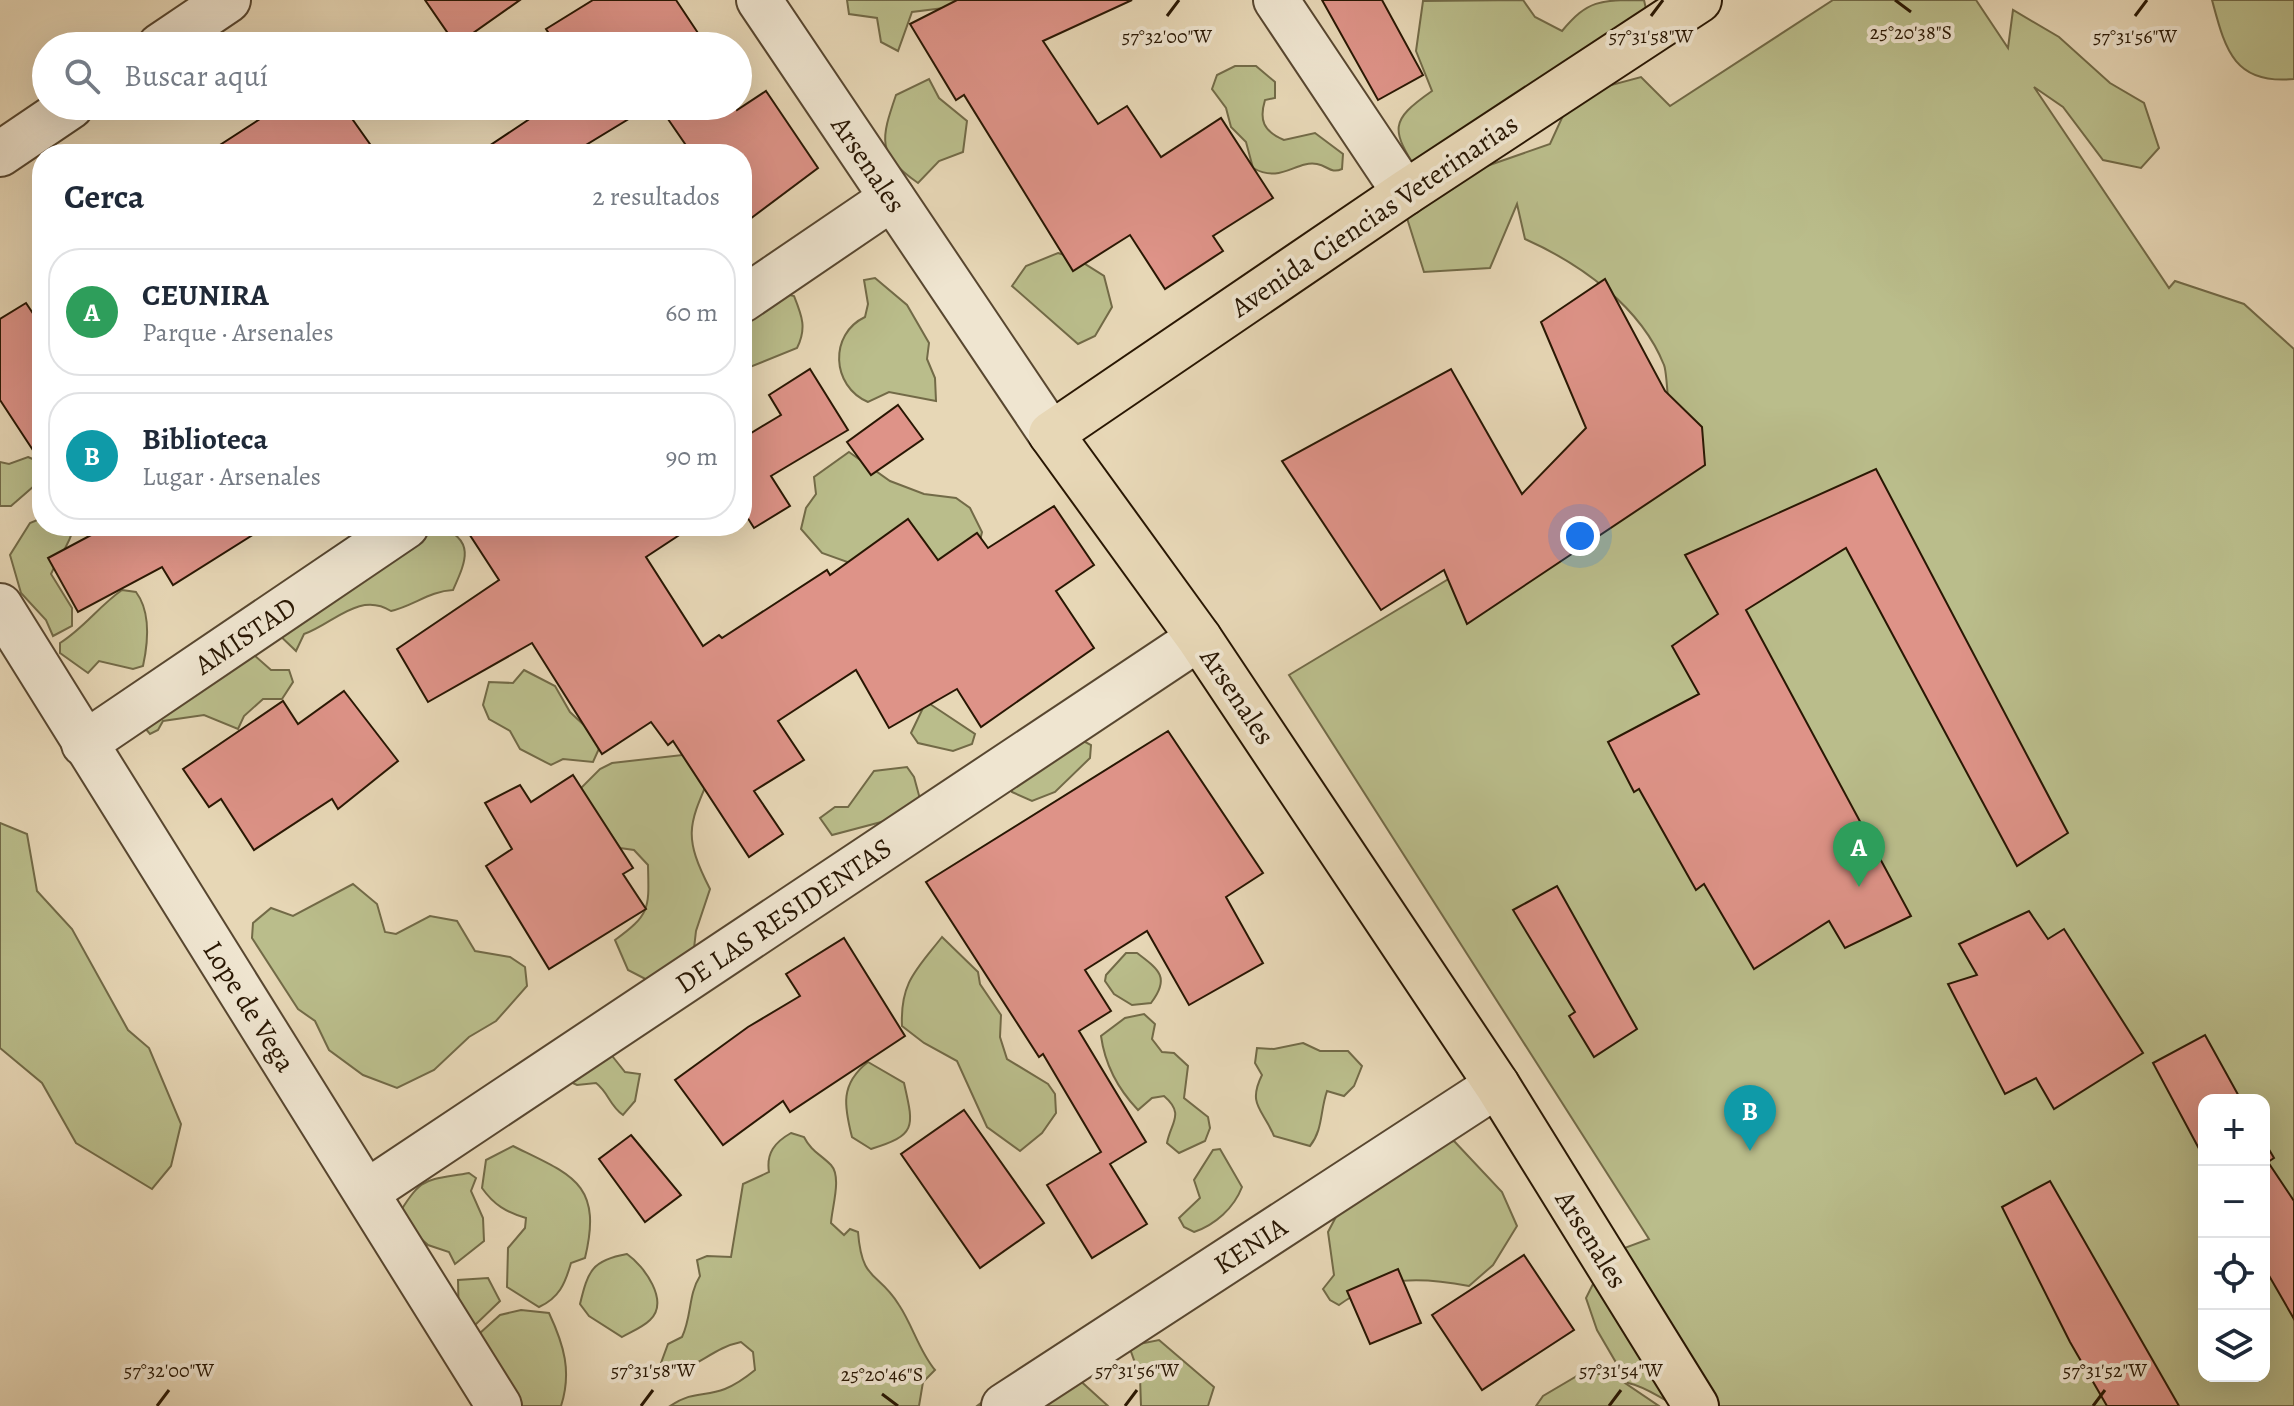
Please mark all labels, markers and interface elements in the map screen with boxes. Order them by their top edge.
text: 25°20'38"S [1870,19,1952,46]
text: 57°32'00"W [1122,23,1213,50]
text: 57°31'58"W [1609,23,1694,50]
text: 57°31'56"W [2093,23,2177,50]
search box [32,32,752,120]
icon: search [60,54,104,98]
text: Buscar aquí [124,56,268,96]
street label: Avenida Ciencias Veterinarias [1223,105,1526,327]
street label: Arsenales [821,108,914,221]
text: Cerca [64,173,145,220]
text: 2 resultados [592,179,720,214]
text: CEUNIRA [142,275,269,315]
text: A [84,295,100,330]
text: 60 m [665,295,718,330]
text: Parque · Arsenales [142,315,334,350]
text: Biblioteca [142,419,268,459]
text: B [84,439,100,474]
text: 90 m [666,439,718,474]
text: Lugar · Arsenales [142,459,321,494]
your location [1560,516,1600,556]
street label: AMISTAD [186,588,304,684]
street label: Arsenales [1190,640,1283,753]
pin: A [1833,821,1885,887]
street label: DE LAS RESIDENTAS [668,829,899,1002]
street label: Lope de Vega [194,934,305,1079]
pin: B [1724,1085,1776,1151]
map controls [2198,1094,2270,1382]
button: + [2198,1094,2270,1166]
button: − [2198,1166,2270,1238]
street label: Arsenales [1546,1182,1636,1296]
street label: KENIA [1206,1208,1295,1284]
button: locate [2198,1238,2270,1310]
button: layers [2198,1310,2270,1382]
text: 57°32'00"W [124,1357,215,1384]
text: 57°31'58"W [611,1357,696,1384]
text: 57°31'56"W [1095,1357,1179,1384]
text: 57°31'54"W [1579,1357,1663,1384]
text: 57°31'52"W [2063,1357,2148,1384]
text: 25°20'46"S [841,1361,923,1388]

